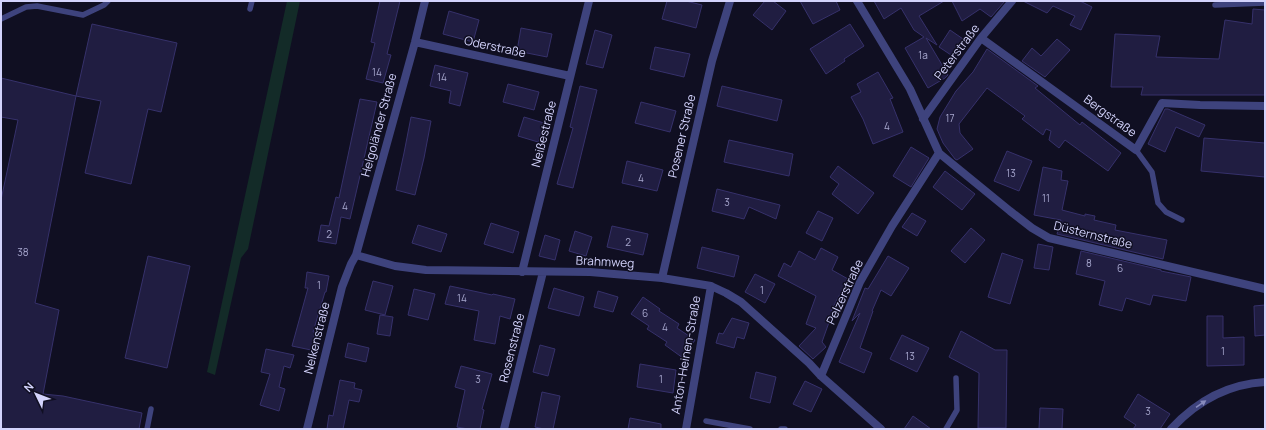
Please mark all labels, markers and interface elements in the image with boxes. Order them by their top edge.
street label: Peterstraße [930,20,983,83]
street label: Oderstraße [463,32,528,61]
house number: 1a [918,48,928,62]
house number: 14 [372,65,382,79]
house number: 14 [437,70,447,84]
street label: Helgoländer Straße [356,71,401,179]
street label: Bergstraße [1080,91,1140,141]
street label: Posener Straße [664,92,699,179]
street label: Neißestraße [527,99,560,169]
house number: 17 [946,111,954,125]
house number: 4 [884,119,890,133]
house number: 13 [1006,166,1016,180]
house number: 4 [638,171,644,185]
house number: 11 [1042,191,1050,205]
house number: 3 [724,195,730,209]
house number: 4 [342,199,348,213]
street label: Düsternstraße [1052,217,1134,253]
house number: 2 [326,227,332,241]
house number: 2 [625,235,631,249]
house number: 38 [17,245,29,259]
street label: Brahmweg [575,251,635,272]
street label: Pelzerstraße [822,256,867,327]
house number: 8 [1086,256,1092,270]
house number: 6 [1117,261,1123,275]
house number: 1 [317,278,321,292]
house number: 1 [760,283,764,297]
house number: 14 [457,291,467,305]
street label: Anton-Heinen-Straße [667,294,704,415]
street label: Nelkenstraße [299,300,334,376]
house number: 6 [642,306,648,320]
street label: Rosenstraße [495,311,528,384]
house number: 4 [662,320,668,334]
house number: 1 [1221,344,1225,358]
house number: 13 [905,349,915,363]
house number: 3 [475,372,481,386]
house number: 1 [659,372,663,386]
north arrow [16,374,56,414]
text: N [20,379,37,395]
one-way arrow [1195,400,1206,407]
house number: 3 [1145,404,1151,418]

